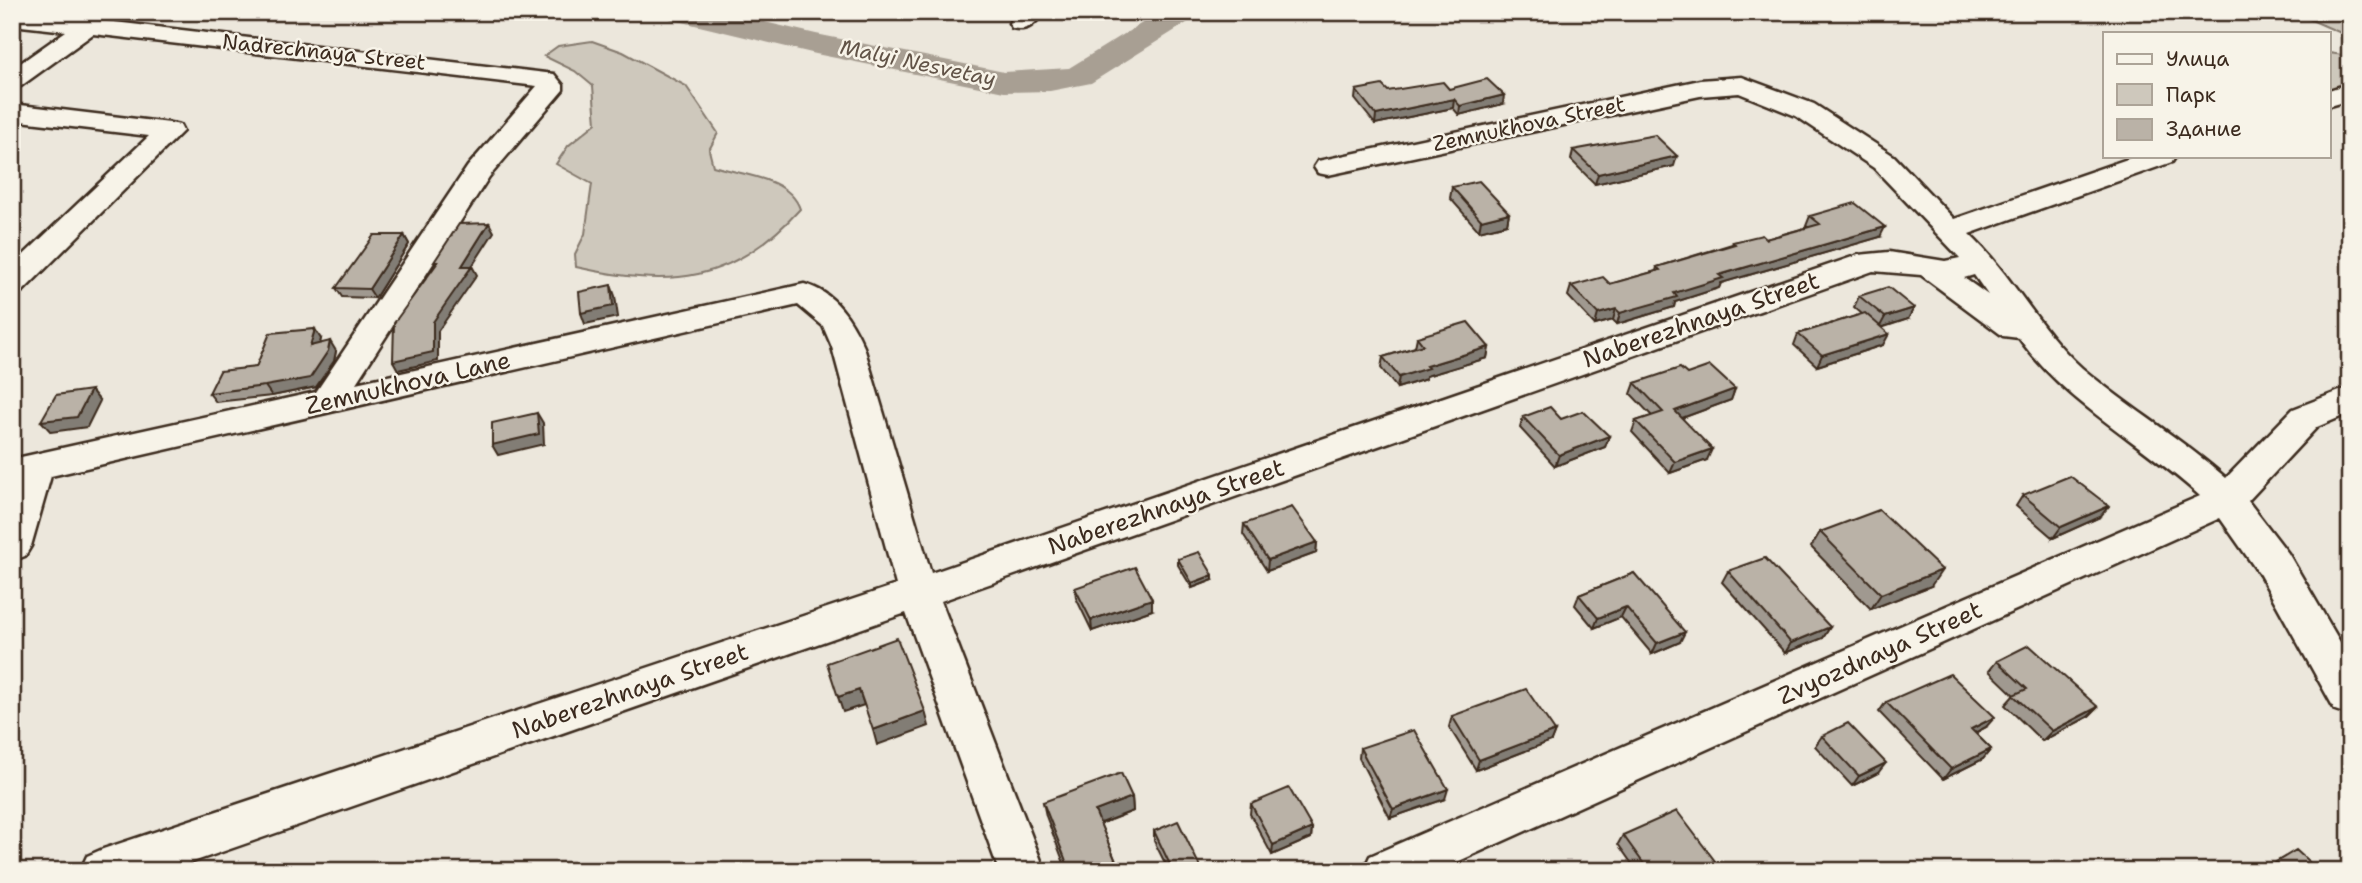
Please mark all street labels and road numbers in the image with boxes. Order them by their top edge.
street label: Nadrechnaya Street [221,27,427,77]
street label: Zemnukhova Street [1430,90,1628,158]
street label: Naberezhnaya Street [1578,264,1824,376]
street label: Zemnukhova Lane [302,344,514,422]
street label: Naberezhnaya Street [1043,451,1289,563]
street label: Zvyozdnaya Street [1773,594,1987,712]
street label: Naberezhnaya Street [507,635,753,747]

